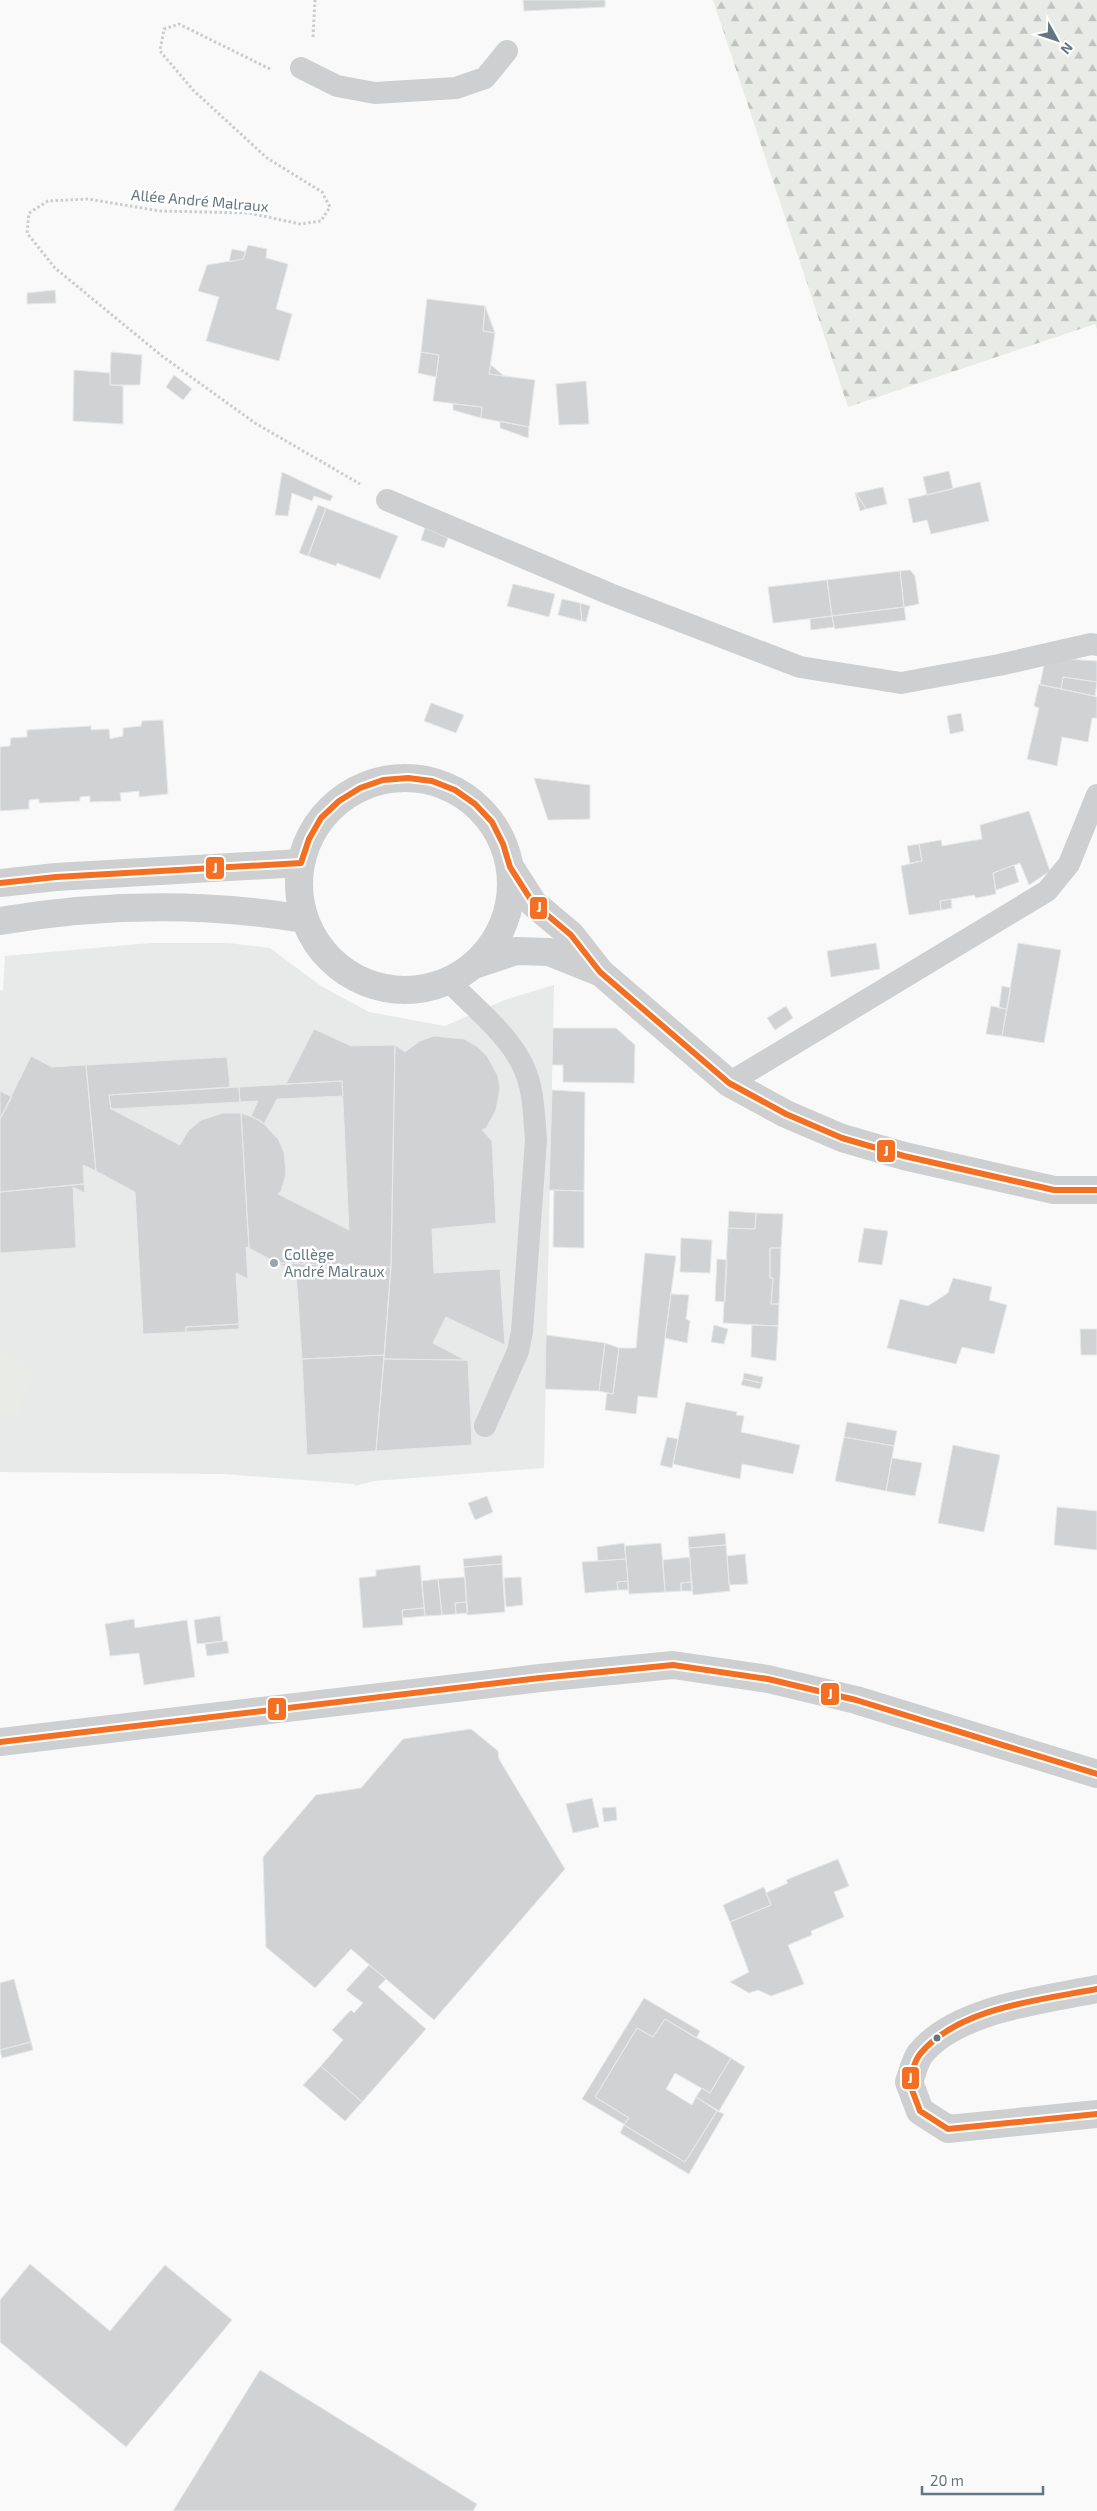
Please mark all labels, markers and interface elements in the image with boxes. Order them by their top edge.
north arrow [1032,15,1082,65]
text: N [1058,39,1077,58]
street label: Allée André Malraux [131,185,269,215]
line badge: J [205,856,225,880]
text: J [212,859,218,876]
line badge: J [529,896,548,920]
text: J [536,898,542,915]
line badge: J [876,1139,896,1163]
text: J [883,1142,889,1159]
place label: Collège André Malraux [284,1245,385,1280]
marker: Collège André Malraux [268,1257,280,1269]
line badge: J [820,1682,840,1706]
text: J [827,1685,833,1702]
line badge: J [267,1697,287,1721]
text: J [274,1700,280,1717]
unlabelled marker [932,2033,942,2043]
line badge: J [901,2066,920,2090]
text: J [907,2069,913,2086]
scale bar [922,2464,1043,2496]
text: 20 m [930,2471,964,2489]

